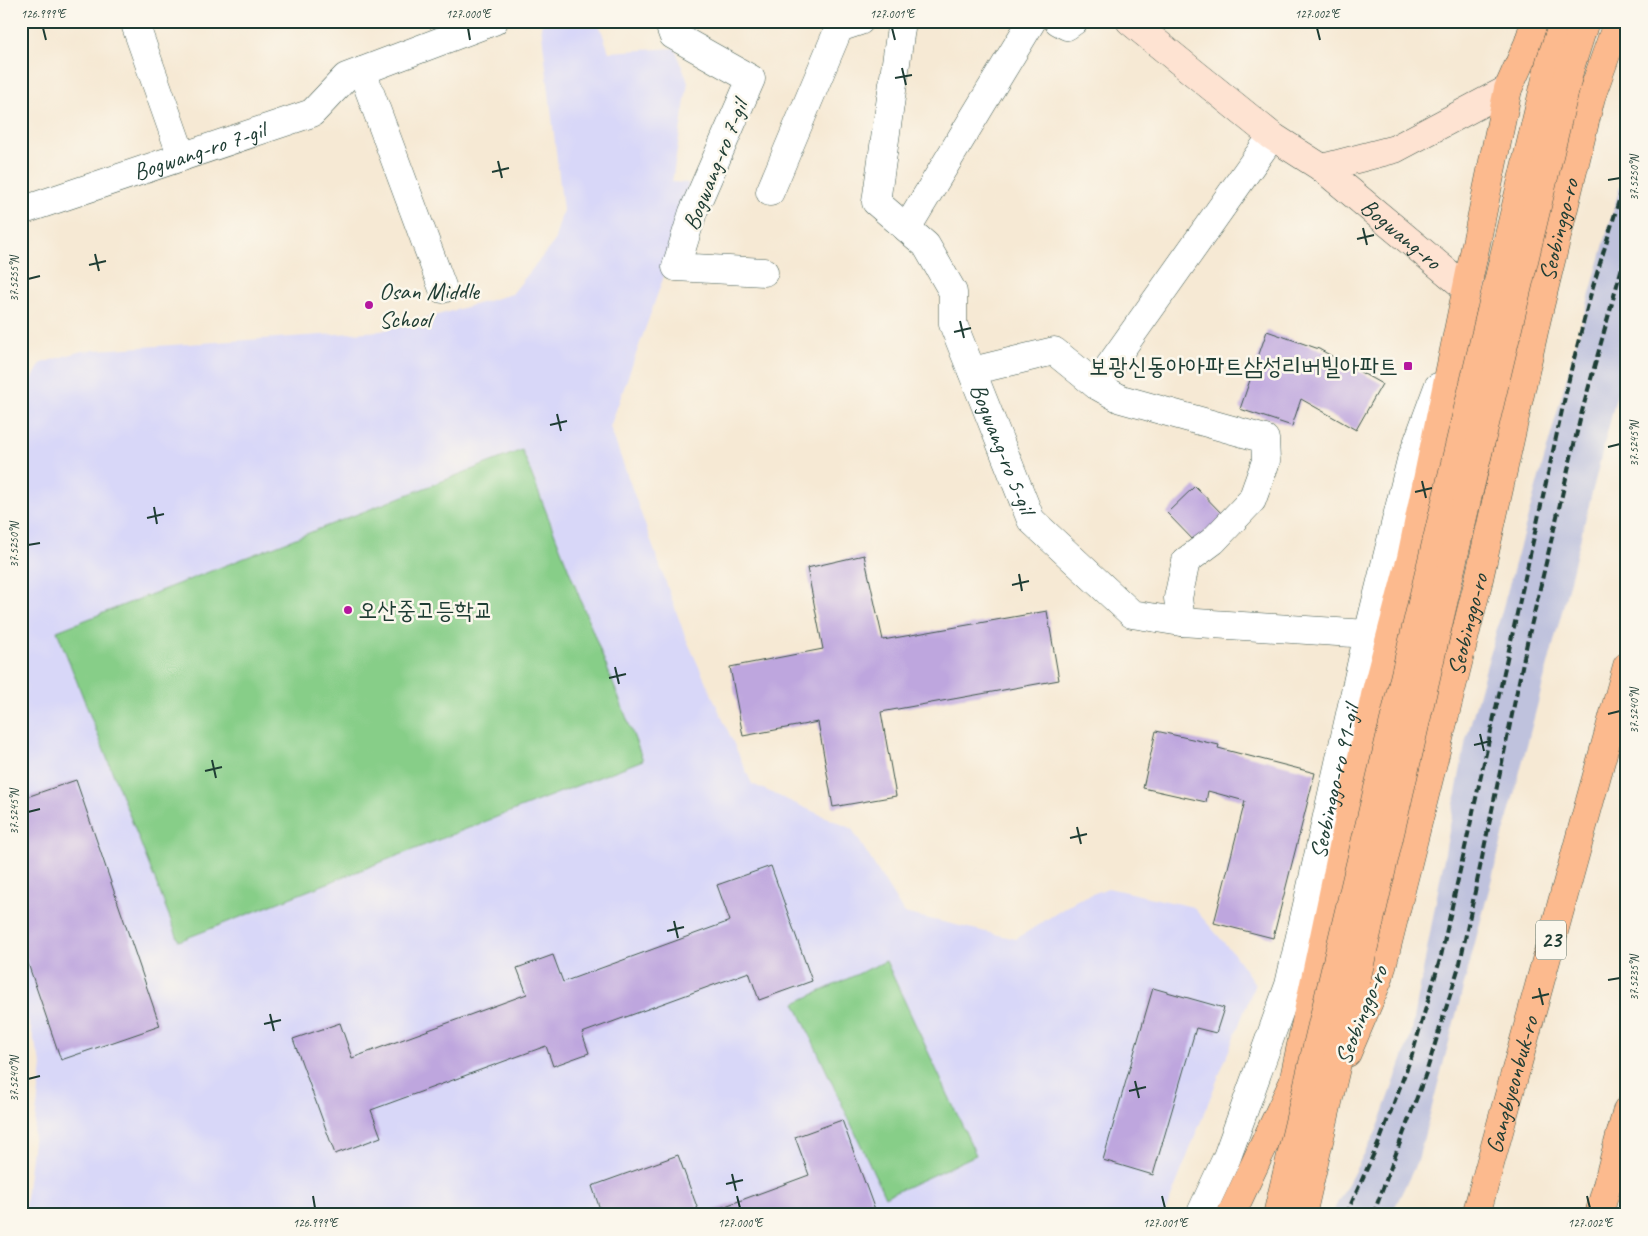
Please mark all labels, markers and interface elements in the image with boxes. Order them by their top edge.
text: 126.999°E [21,6,67,22]
text: 127.000°E [446,6,492,22]
text: 127.001°E [870,6,916,22]
text: 127.002°E [1295,6,1341,22]
street label: Bogwang-ro 7-gil [675,92,756,234]
street label: Bogwang-ro 7-gil [129,114,273,187]
text: 37.5250°N [1626,154,1642,201]
street label: Seobinggo-ro [1532,174,1586,284]
street label: Bogwang-ro [1355,192,1449,277]
text: 37.5255°N [6,255,22,302]
place label: Osan Middle School [379,276,481,334]
marker: Osan Middle School [363,299,375,311]
place label: 보광신동아아파트삼성리버빌아파트 [1089,351,1398,381]
marker: 보광신동아아파트삼성리버빌아파트 [1402,360,1414,372]
street label: Bogwang-ro 5-gil [963,379,1043,522]
text: 37.5245°N [1626,420,1642,467]
text: 37.5250°N [6,521,22,568]
street label: Seobinggo-ro [1440,569,1495,678]
place label: 오산중고등학교 [358,595,493,625]
marker: 오산중고등학교 [342,604,354,616]
text: 37.5240°N [1626,687,1642,734]
street label: Seobinggo-ro 91-gil [1303,698,1367,861]
text: 37.5245°N [6,788,22,835]
road number: 23 [1536,920,1566,960]
text: 37.5235°N [1626,954,1642,1001]
street label: Seobinggo-ro [1328,960,1395,1069]
street label: Gangbyeonbuk-ro [1479,1012,1545,1157]
text: 37.5240°N [6,1055,22,1102]
text: 126.999°E [293,1215,339,1231]
text: 127.000°E [718,1215,764,1231]
text: 127.001°E [1143,1215,1189,1231]
text: 127.002°E [1568,1215,1614,1231]

